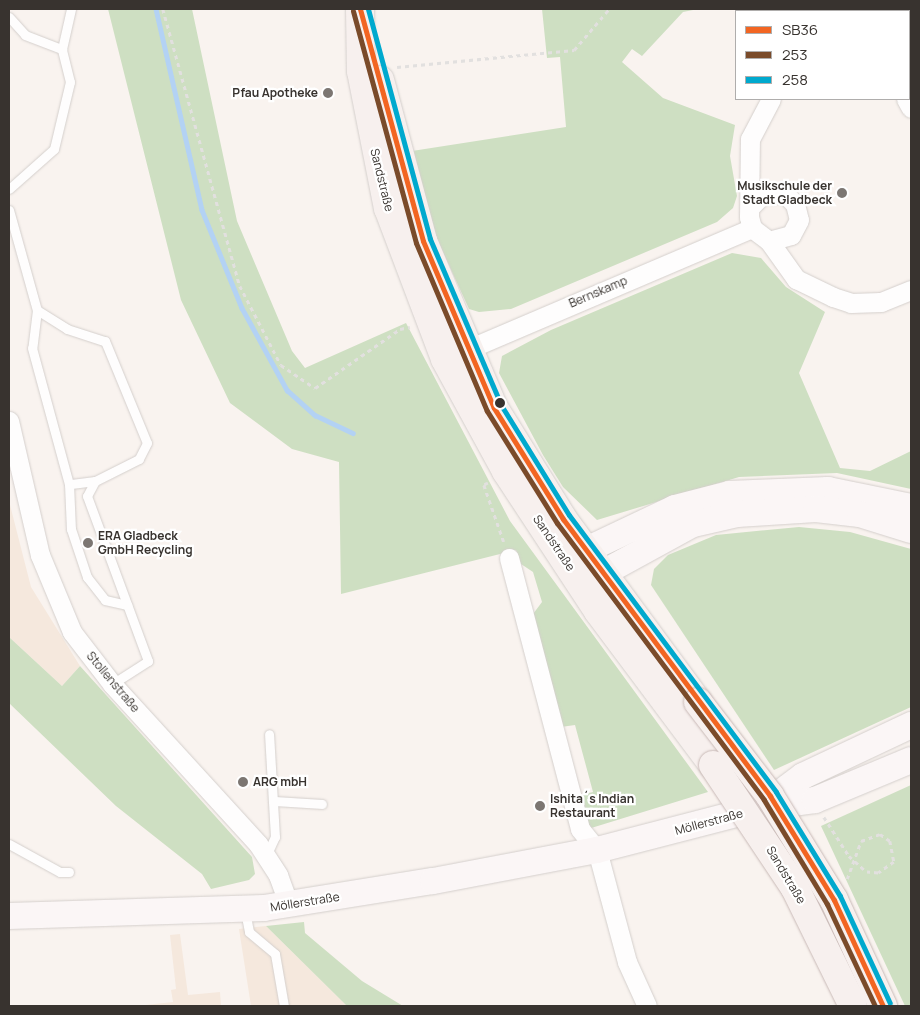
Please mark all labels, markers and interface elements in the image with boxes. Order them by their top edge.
legend [735,10,910,100]
text: SB36 [782,19,818,40]
text: 253 [782,44,808,65]
text: 258 [782,69,808,90]
place label: Pfau Apotheke [232,86,318,100]
marker: Pfau Apotheke [322,87,334,99]
street label: Sandstraße [367,147,397,213]
place label: Musikschule der Stadt Gladbeck [737,179,832,207]
marker: Musikschule der Stadt Gladbeck [836,187,848,199]
street label: Bernskamp [567,273,629,311]
unlabelled marker [495,398,505,408]
street label: Sandstraße [530,512,578,574]
place label: ERA Gladbeck GmbH Recycling [98,529,193,557]
marker: ERA Gladbeck GmbH Recycling [82,537,94,549]
street label: Stollenstraße [83,649,143,715]
place label: ARG mbH [253,775,307,789]
marker: ARG mbH [237,776,249,788]
place label: Ishita´s Indian Restaurant [550,792,634,820]
marker: Ishita´s Indian Restaurant [534,800,546,812]
street label: Möllerstraße [673,806,745,838]
street label: Sandstraße [763,844,809,906]
street label: Möllerstraße [269,889,341,915]

